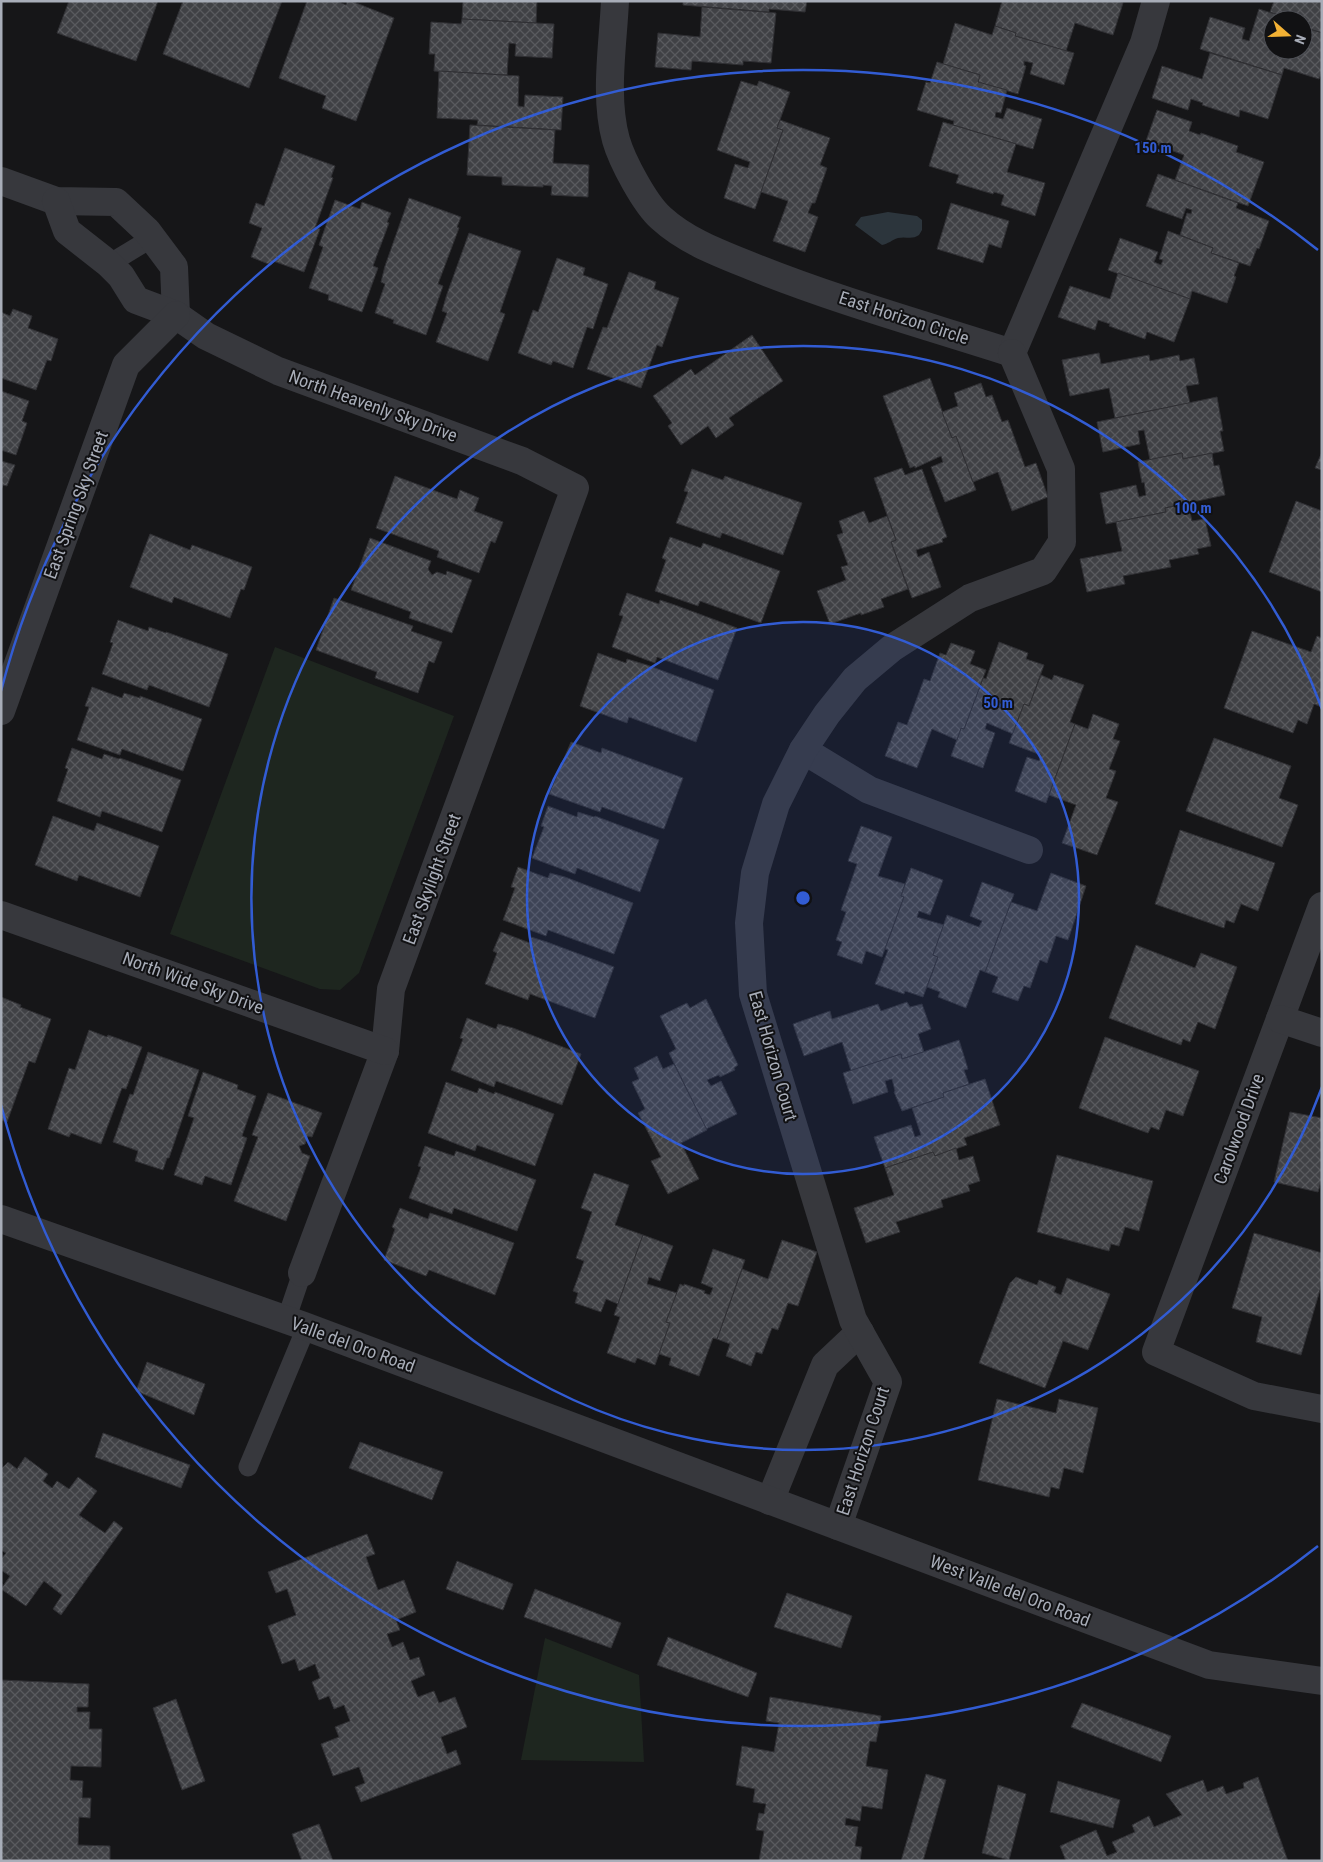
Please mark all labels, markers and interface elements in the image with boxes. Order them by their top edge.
north arrow [1263,10,1313,60]
text: N [1291,33,1309,46]
text: 150 m [1134,139,1172,157]
street label: East Horizon Circle [837,287,972,348]
street label: North Heavenly Sky Drive [286,365,460,446]
street label: East Spring Sky Street [39,428,112,582]
text: 100 m [1174,499,1212,517]
text: 50 m [983,694,1013,712]
street label: East Skylight Street [398,811,465,947]
centre of rings [794,889,812,907]
street label: North Wide Sky Drive [120,947,267,1018]
street label: East Horizon Court [745,989,802,1123]
street label: Carolwood Drive [1209,1071,1268,1187]
street label: Valle del Oro Road [288,1312,418,1377]
street label: East Horizon Court [832,1384,893,1518]
street label: West Valle del Oro Road [927,1550,1093,1631]

